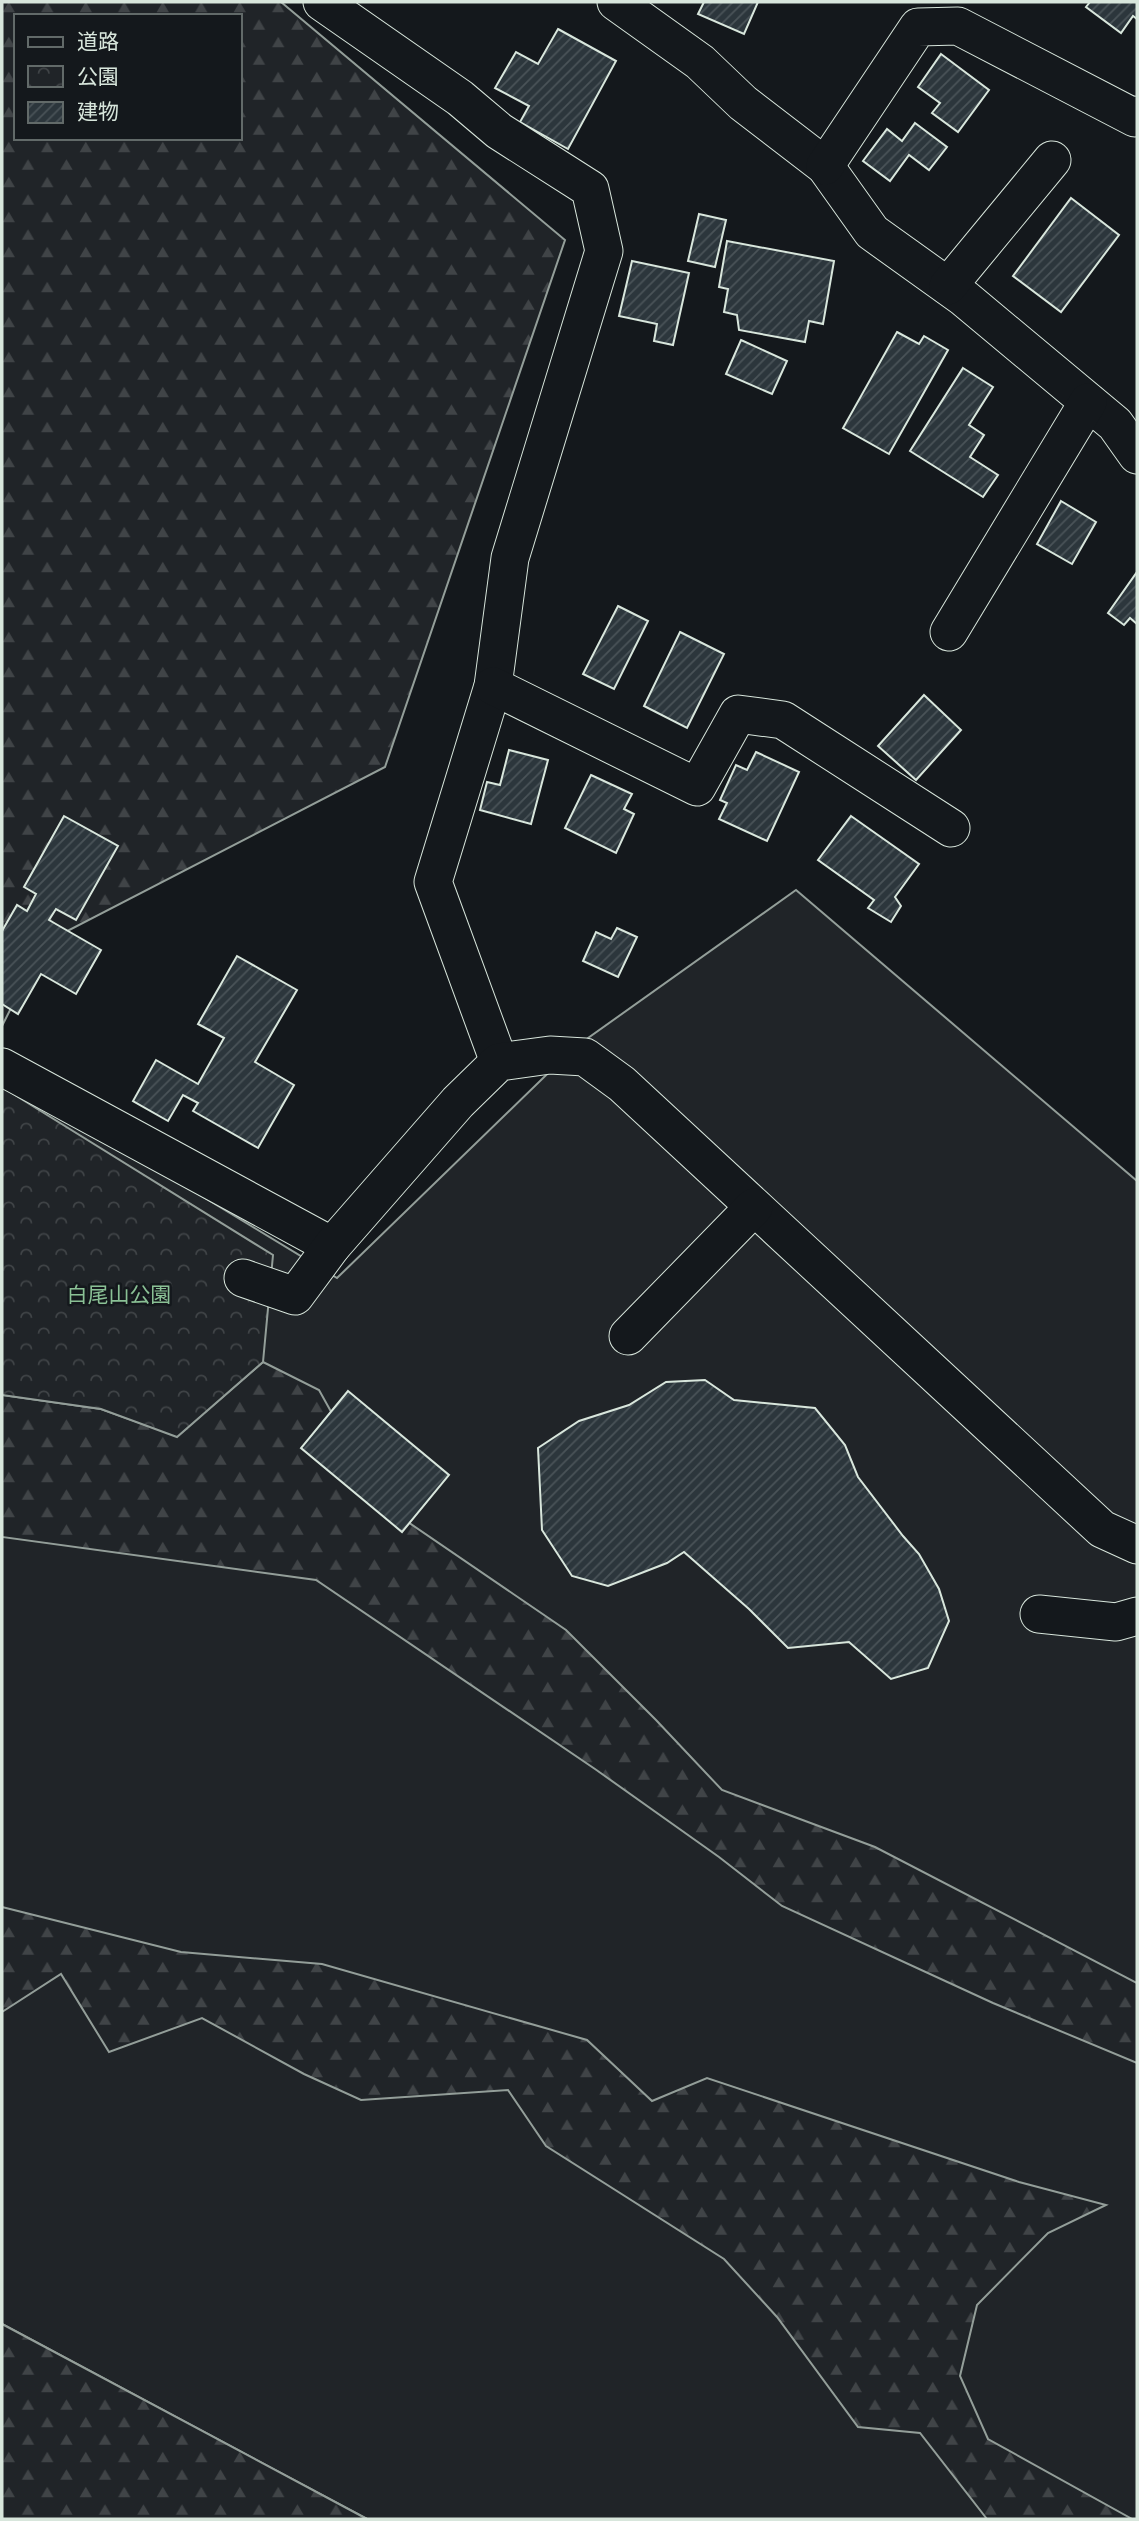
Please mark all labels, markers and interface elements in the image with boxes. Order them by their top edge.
legend [14,14,242,140]
text: 道路 [77,31,119,53]
text: 公園 [77,67,119,88]
text: 建物 [77,101,119,123]
park label: 白尾山公園 [67,1284,172,1306]

